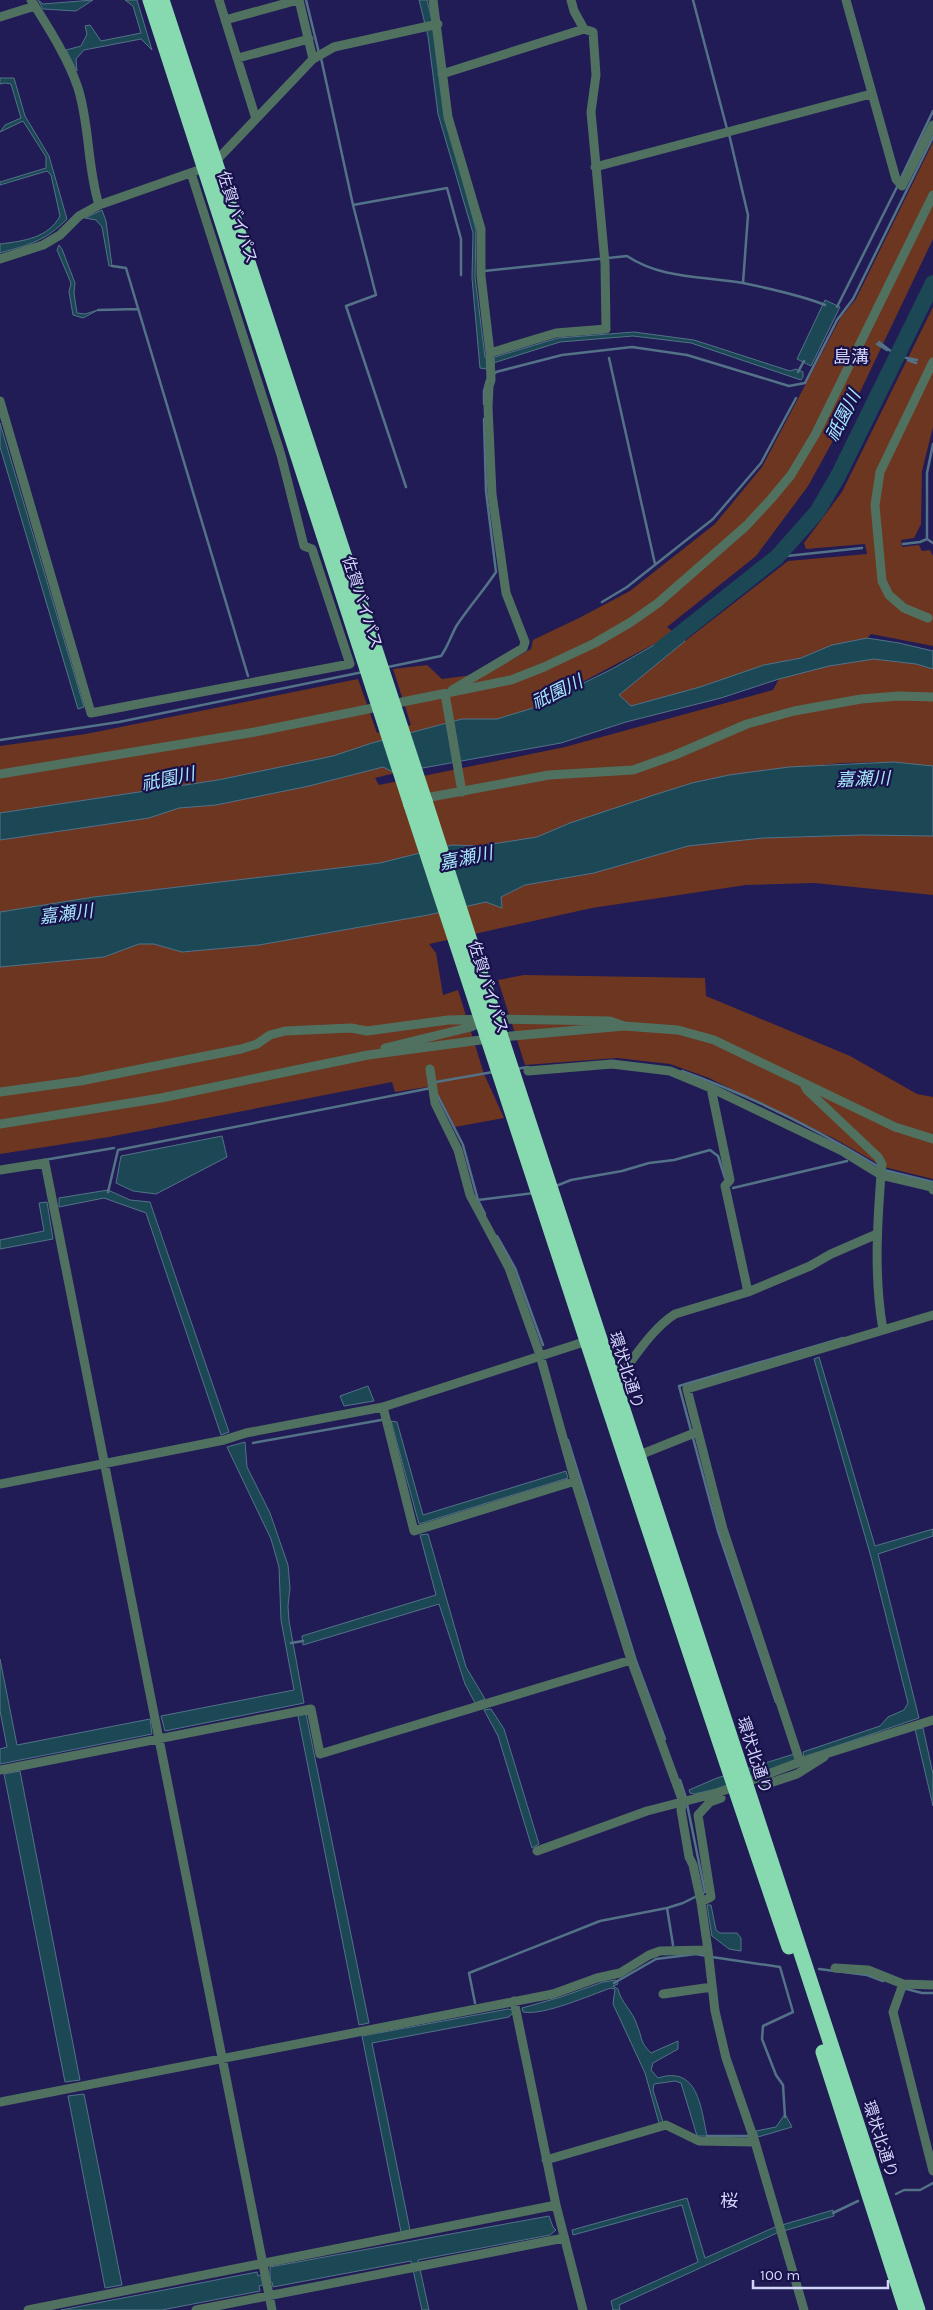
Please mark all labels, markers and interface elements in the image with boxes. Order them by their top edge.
street label: 佐賀バイパス [214,169,261,266]
district label: 島溝 [833,346,869,368]
water label: 祇園川 [821,385,866,445]
street label: 佐賀バイパス [339,554,386,651]
water label: 祇園川 [528,669,588,714]
water label: 祇園川 [139,762,199,795]
water label: 嘉瀬川 [836,767,892,791]
water label: 嘉瀬川 [437,841,497,874]
water label: 嘉瀬川 [38,900,96,928]
street label: 佐賀バイパス [465,939,512,1036]
street label: 環状北通り [605,1329,648,1411]
street label: 環状北通り [733,1714,776,1796]
street label: 環状北通り [859,2098,902,2180]
district label: 桜 [720,2190,738,2212]
scale bar [753,2258,888,2290]
text: 100 m [760,2266,800,2284]

